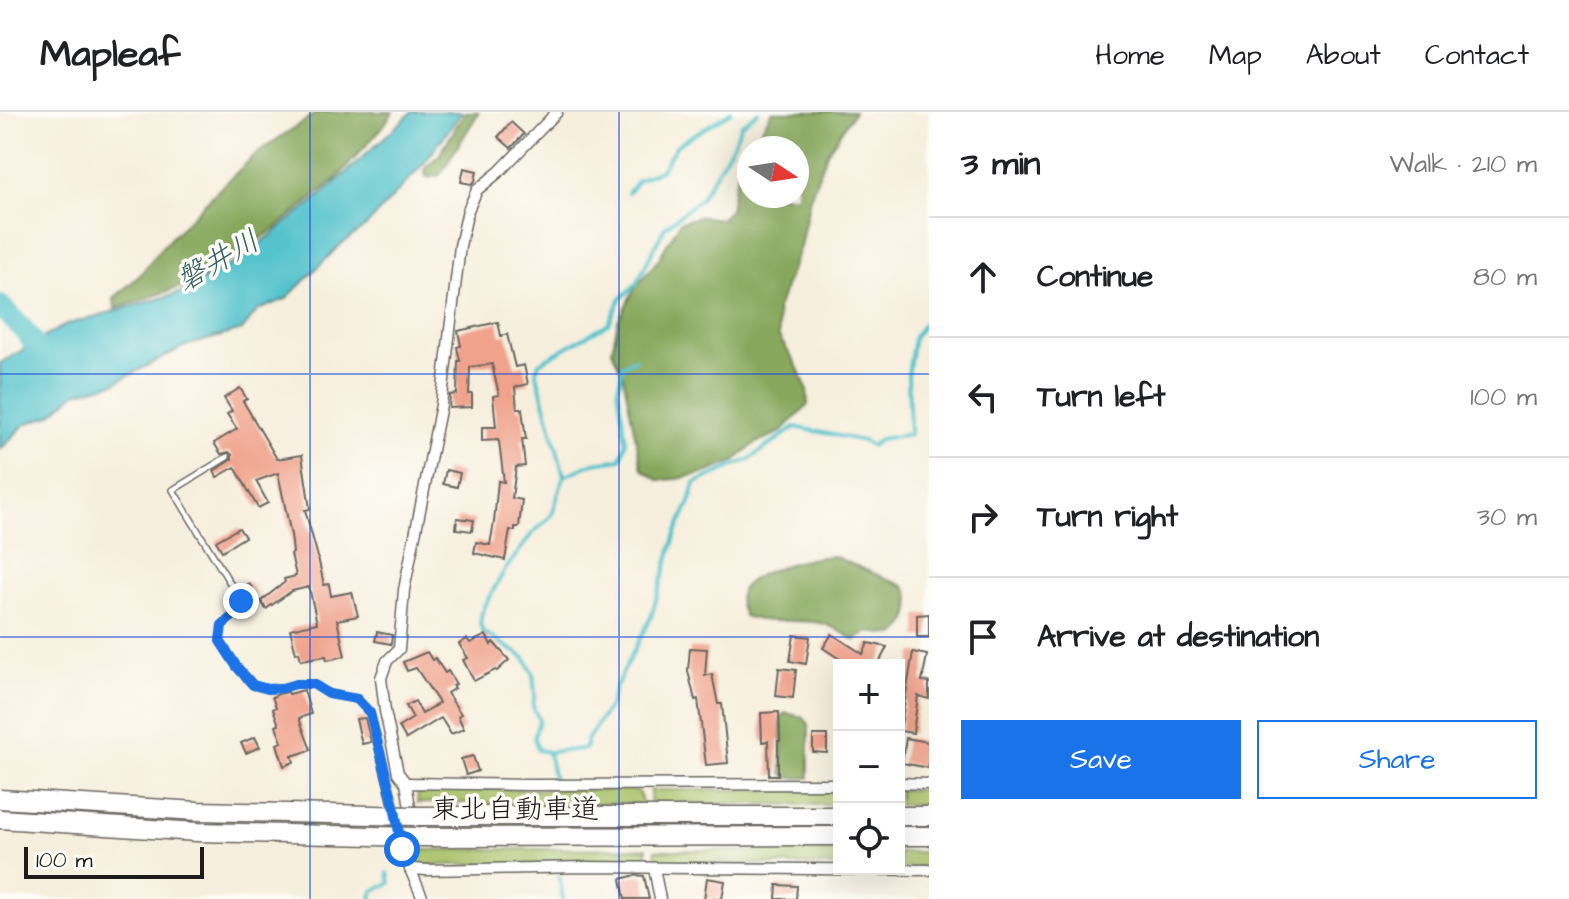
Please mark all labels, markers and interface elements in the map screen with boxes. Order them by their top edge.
text: Mapleaf [40,29,180,81]
text: Home [1095,36,1165,75]
text: Map [1209,36,1262,75]
text: About [1306,36,1381,75]
text: Contact [1425,36,1529,75]
north arrow [737,136,809,208]
text: 3 min [961,140,1041,188]
text: Walk · 210 m [1390,146,1537,182]
water label: 磐井川 [169,220,267,302]
icon: ahead [961,255,1005,299]
text: Continue [1037,256,1153,298]
text: 80 m [1473,259,1537,295]
icon: left [961,375,1005,419]
text: Turn left [1037,376,1165,418]
text: 100 m [1470,379,1537,415]
icon: right [961,495,1005,539]
text: Turn right [1037,496,1178,538]
text: 30 m [1477,499,1537,535]
route end [223,583,259,619]
icon: arrive [961,615,1005,659]
text: Arrive at destination [1037,616,1319,658]
map controls [833,659,905,875]
button: + [833,659,905,731]
button: Save [961,720,1241,799]
button: Share [1257,720,1537,799]
button: − [833,731,905,803]
street label: 東北自動車道 [431,790,599,829]
button: locate [833,803,905,875]
route start [384,831,420,867]
scale bar [24,843,204,879]
text: 100 m [36,845,93,876]

